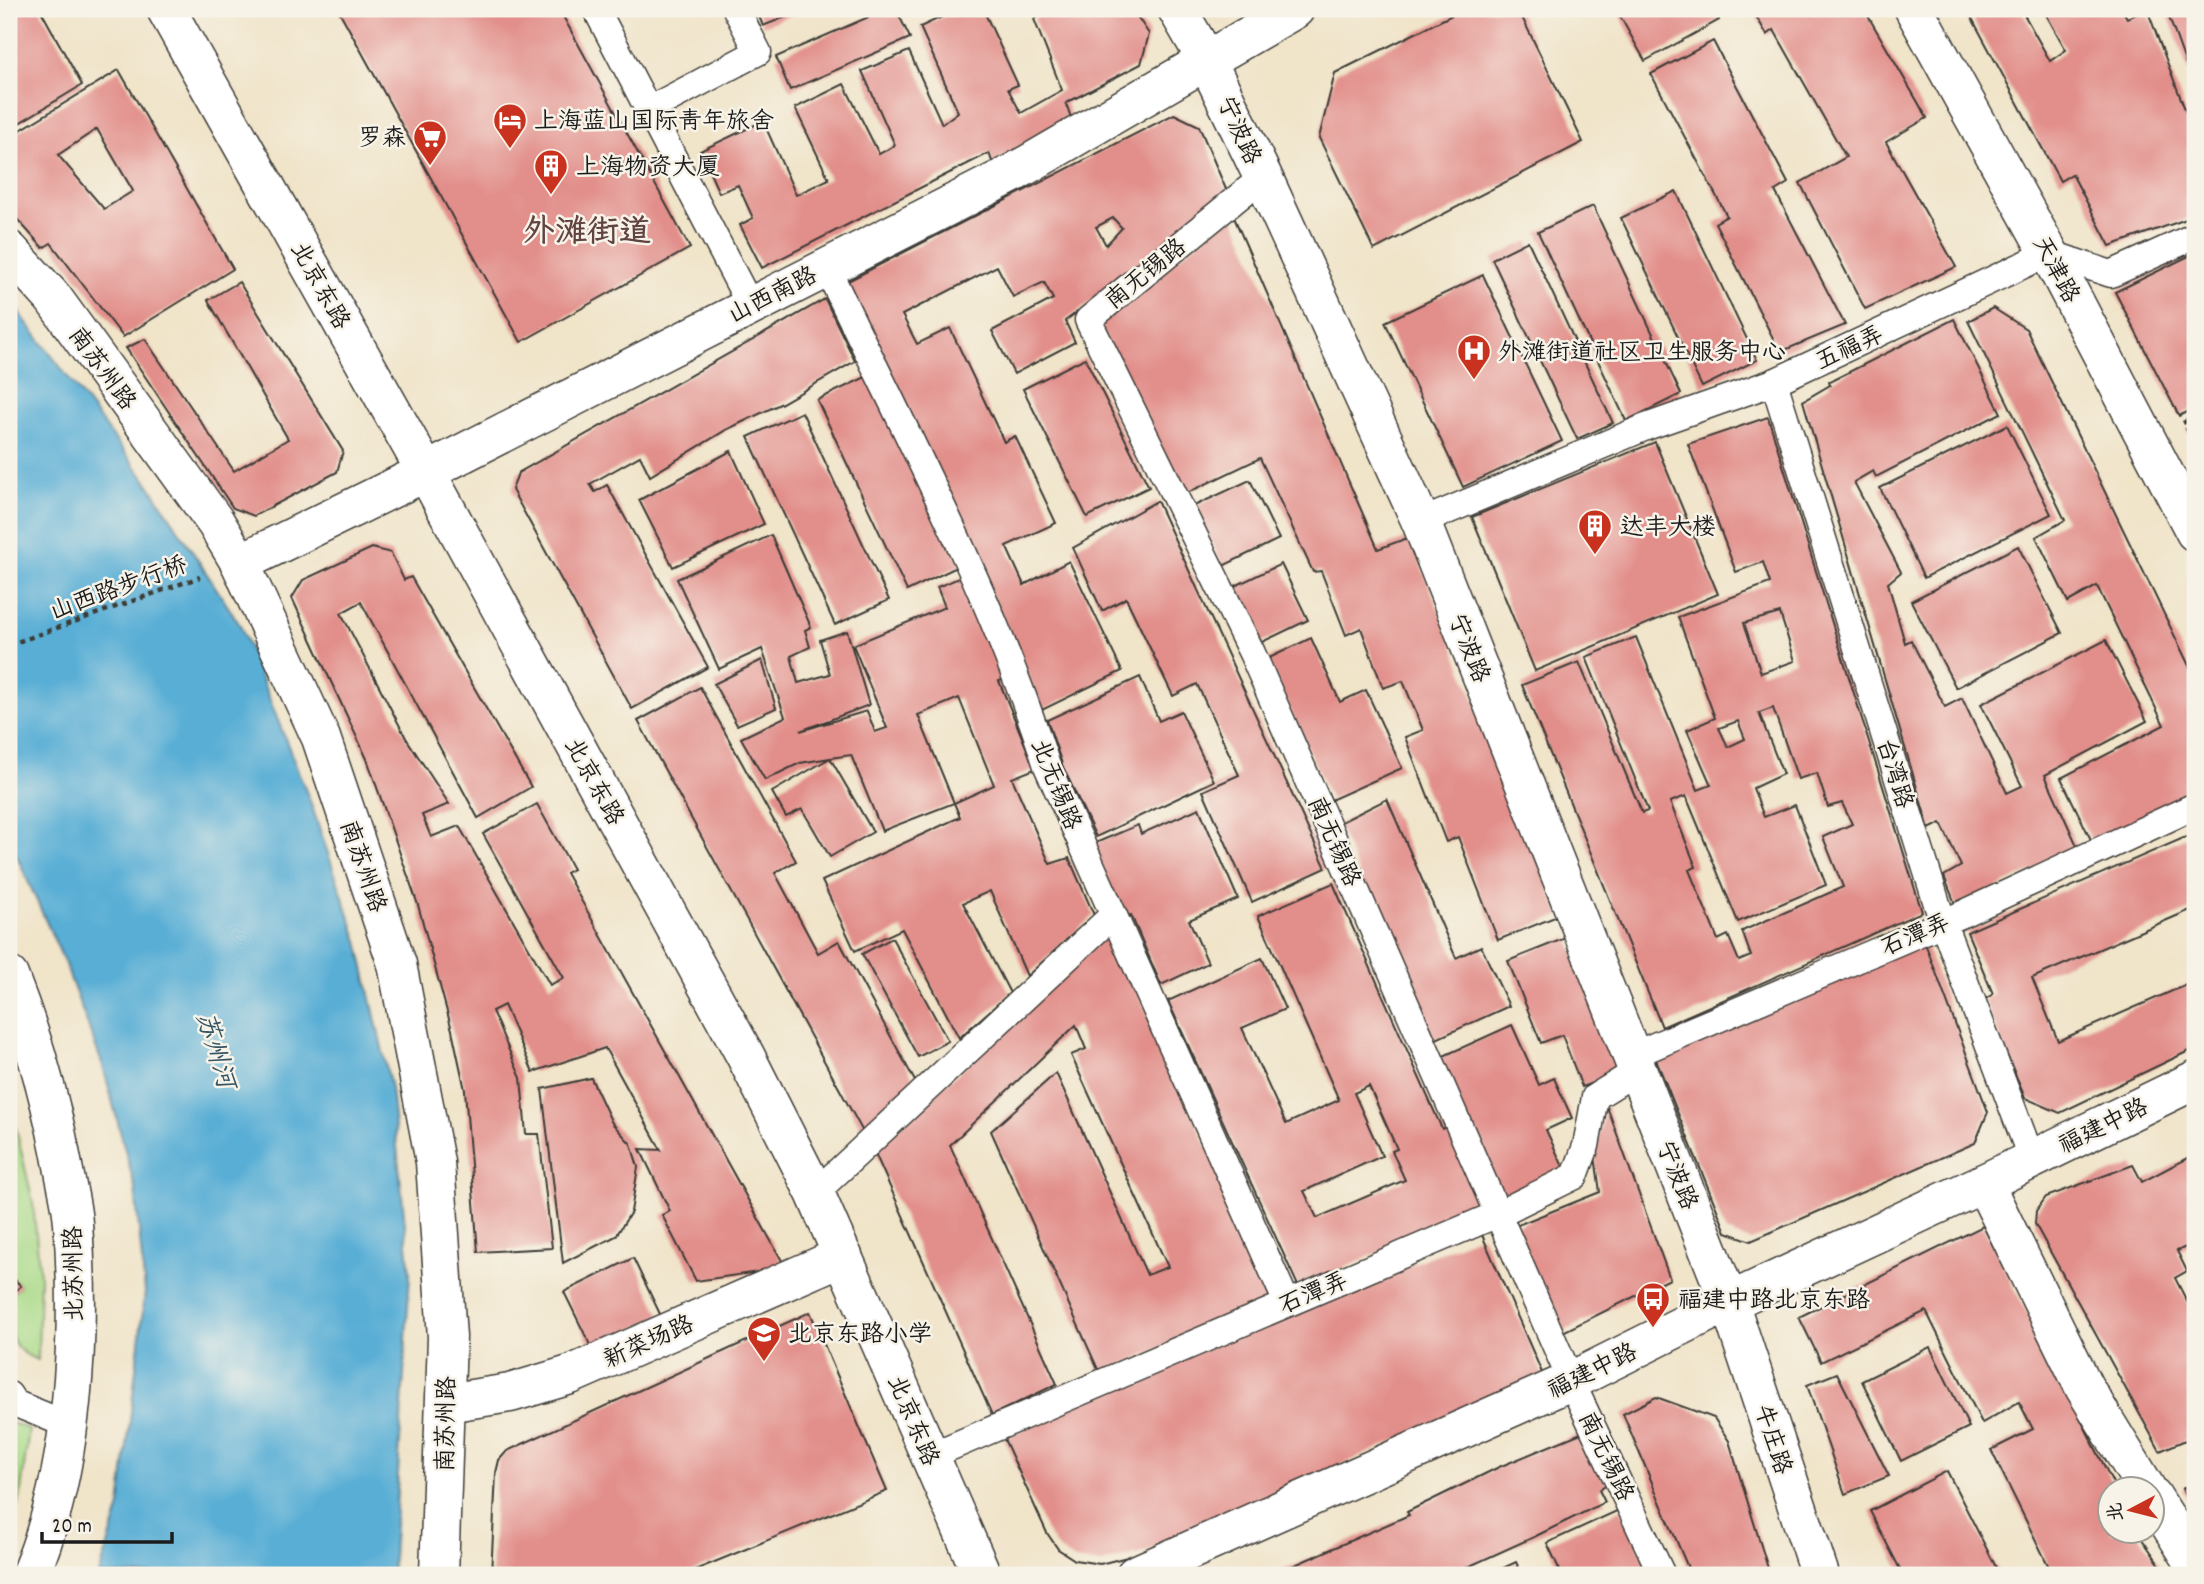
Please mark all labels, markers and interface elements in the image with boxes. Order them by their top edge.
street label: 宁波路 [1207,91,1268,171]
hotel icon: 上海蓝山国际青年旅舍 [491,101,529,150]
place label: 上海蓝山国际青年旅舍 [534,106,774,140]
supermarket icon: 罗森 [411,118,449,167]
place label: 罗森 [358,123,406,157]
building icon: 上海物资大厦 [532,147,570,196]
place label: 上海物资大厦 [576,152,720,186]
district label: 外滩街道 [523,212,651,258]
street label: 天津路 [2022,231,2086,310]
street label: 南无锡路 [1099,232,1195,319]
street label: 北京东路 [280,236,357,337]
street label: 山西南路 [723,260,824,334]
street label: 五福弄 [1810,319,1890,380]
street label: 南苏州路 [59,321,143,419]
hospital icon: 外滩街道社区卫生服务中心 [1455,332,1493,381]
place label: 外滩街道社区卫生服务中心 [1498,337,1786,371]
building icon: 达丰大楼 [1576,507,1614,556]
place label: 达丰大楼 [1620,512,1716,546]
street label: 山西路步行桥 [46,549,192,630]
street label: 宁波路 [1438,609,1496,689]
street label: 北京东路 [554,732,631,833]
street label: 北无锡路 [1020,734,1088,836]
street label: 台湾路 [1866,734,1920,813]
street label: 南无锡路 [1297,791,1367,893]
street label: 南苏州路 [329,816,393,918]
street label: 石潭弄 [1876,907,1956,966]
water label: 苏州河 [185,1008,244,1098]
street label: 福建中路 [2054,1091,2155,1164]
street label: 宁波路 [1646,1136,1704,1216]
street label: 北苏州路 [58,1226,94,1322]
street label: 石潭弄 [1274,1265,1354,1324]
bus stop icon: 福建中路北京东路 [1634,1280,1672,1329]
place label: 福建中路北京东路 [1678,1285,1870,1319]
street label: 新菜场路 [598,1309,700,1379]
school or university icon: 北京东路小学 [745,1314,783,1363]
place label: 北京东路小学 [788,1319,932,1353]
street label: 福建中路 [1543,1336,1644,1409]
street label: 北京东路 [877,1370,946,1472]
street label: 南苏州路 [430,1376,466,1472]
street label: 牛庄路 [1744,1400,1798,1479]
street label: 南无锡路 [1568,1407,1641,1508]
north arrow [2096,1476,2166,1546]
scale bar [42,1500,172,1544]
text: 北 [2103,1501,2132,1523]
text: 20 m [52,1513,92,1543]

